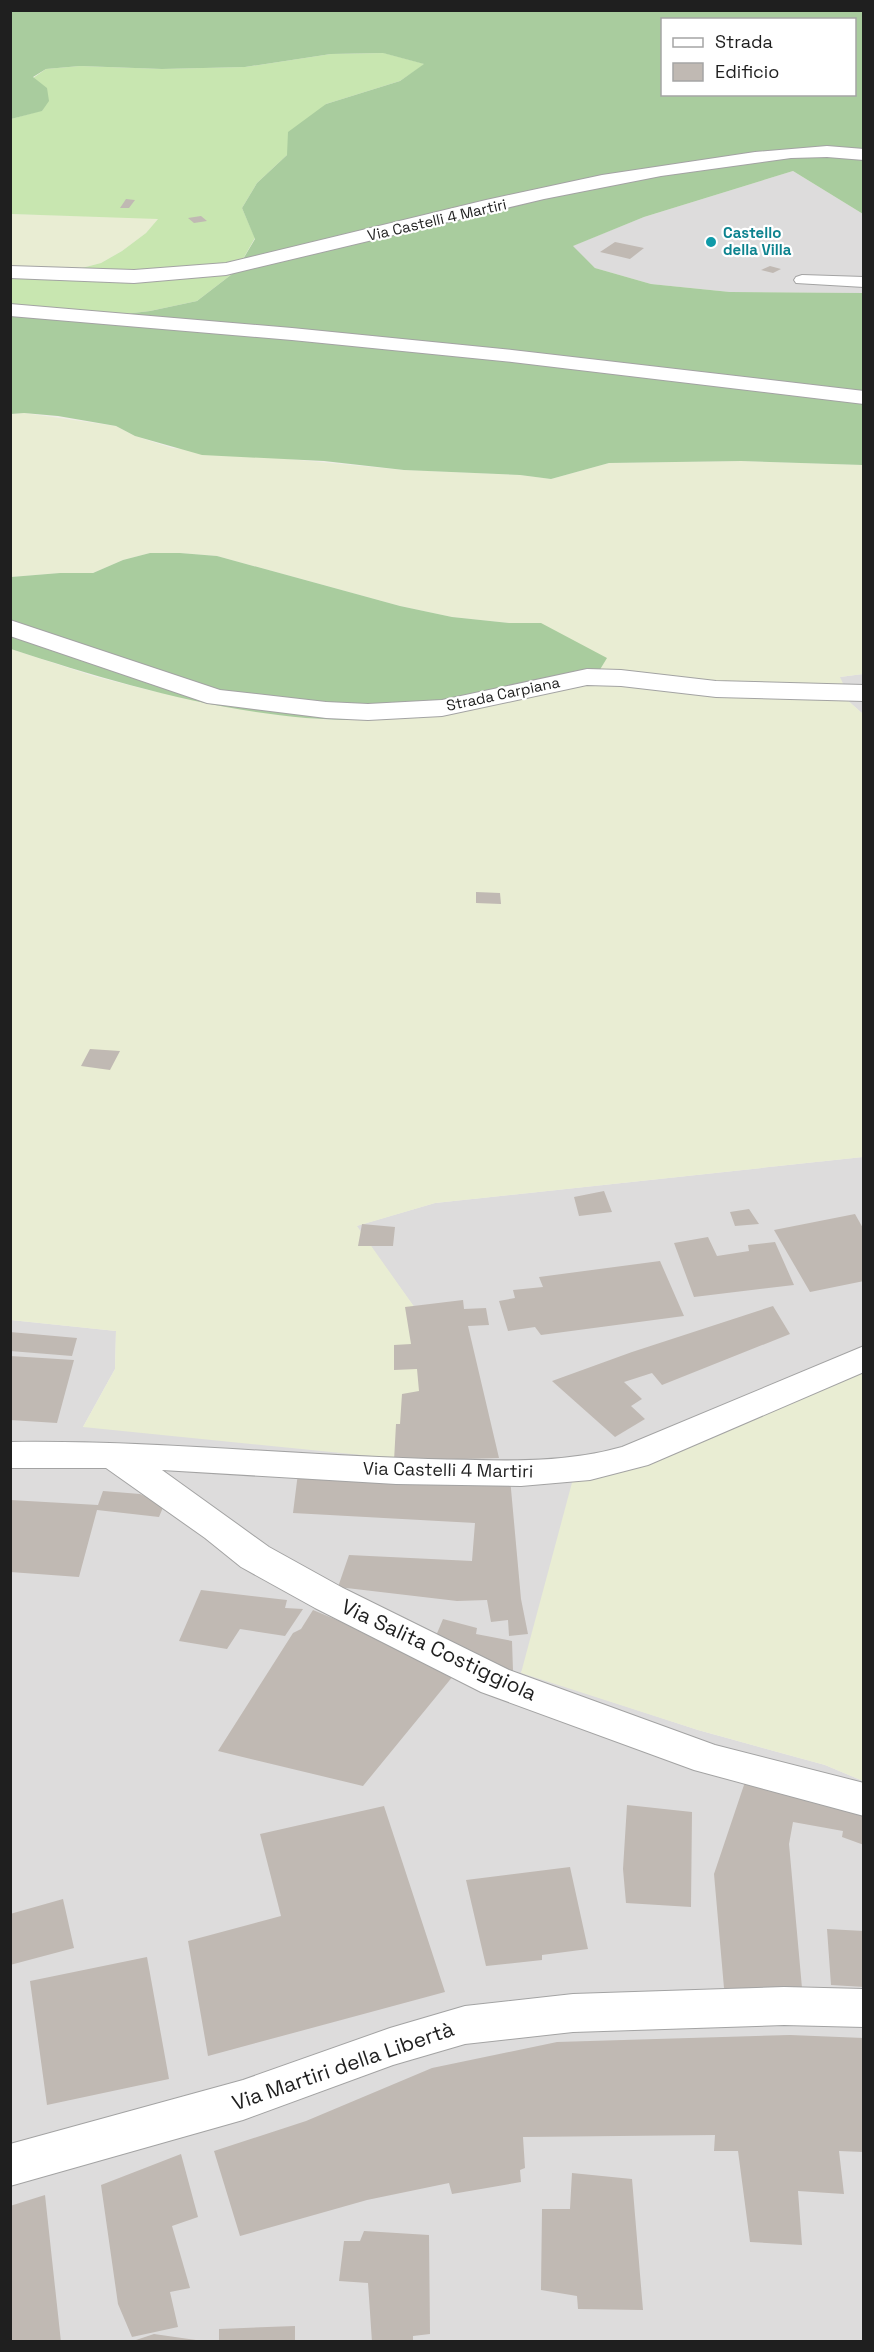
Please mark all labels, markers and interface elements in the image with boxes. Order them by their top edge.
legend [661,18,856,96]
text: Strada [715,30,773,53]
text: Edificio [715,60,779,83]
street label: Via Castelli 4 Martiri [365,194,508,245]
place label: Castello della Villa [723,223,792,259]
marker: Castello della Villa [704,235,718,249]
street label: Strada Carpiana [444,672,562,715]
street label: Via Castelli 4 Martiri [363,1457,533,1482]
street label: Via Salita Costiggiola [337,1592,541,1707]
street label: Via Martiri della Libertà [228,2015,457,2116]

